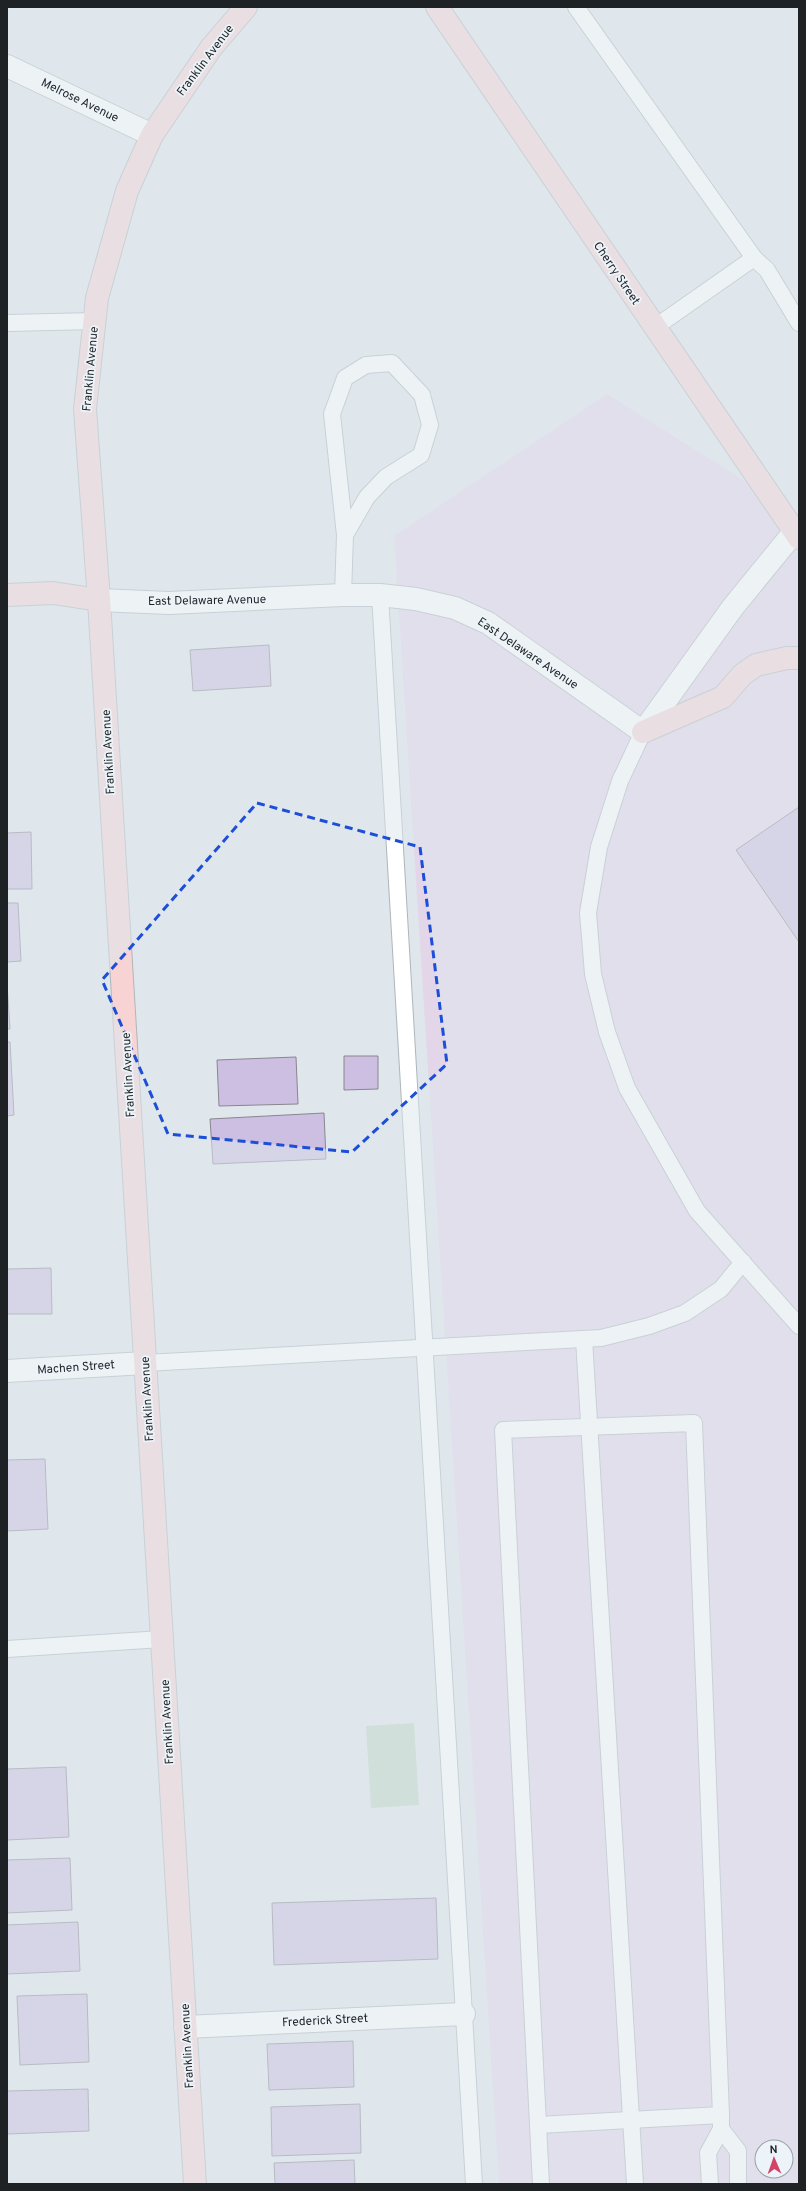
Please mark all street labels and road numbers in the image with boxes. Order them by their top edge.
street label: Franklin Avenue [174,22,238,99]
street label: Melrose Avenue [38,75,121,127]
street label: Cherry Street [589,239,643,308]
street label: Franklin Avenue [79,326,103,412]
street label: East Delaware Avenue [148,592,266,610]
street label: East Delaware Avenue [474,614,581,694]
street label: Franklin Avenue [99,709,119,795]
street label: Franklin Avenue [119,1032,139,1118]
street label: Franklin Avenue [138,1356,158,1442]
street label: Machen Street [37,1357,115,1379]
street label: Franklin Avenue [158,1679,178,1765]
street label: Franklin Avenue [178,2003,198,2089]
street label: Frederick Street [282,2011,368,2031]

